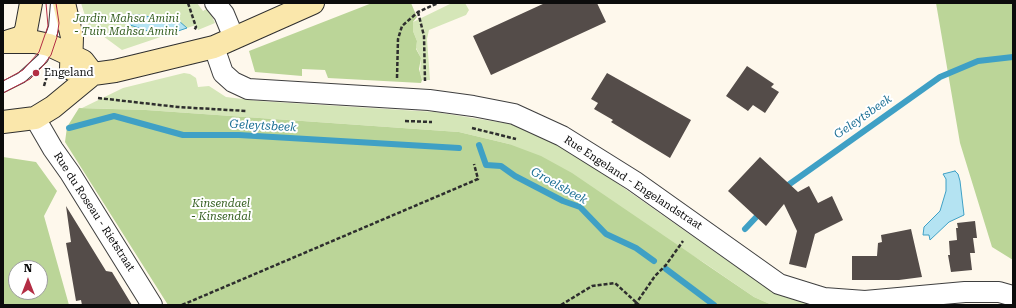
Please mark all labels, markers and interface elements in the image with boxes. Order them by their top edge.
park label: Jardin Mahsa Amini - Tuin Mahsa Amini [73,12,179,38]
place label: Engeland [44,66,94,80]
marker: Engeland [31,68,41,78]
water label: Geleytsbeek [831,92,895,142]
water label: Geleytsbeek [229,117,297,135]
street label: Rue Engeland - Engelandstraat [561,133,705,233]
street label: Rue du Roseau - Rietstraat [51,150,137,274]
water label: Groelsbeek [528,165,590,207]
park label: Kinsendael - Kinsendal [191,197,251,223]
north arrow [8,260,48,300]
text: N [24,262,32,275]

